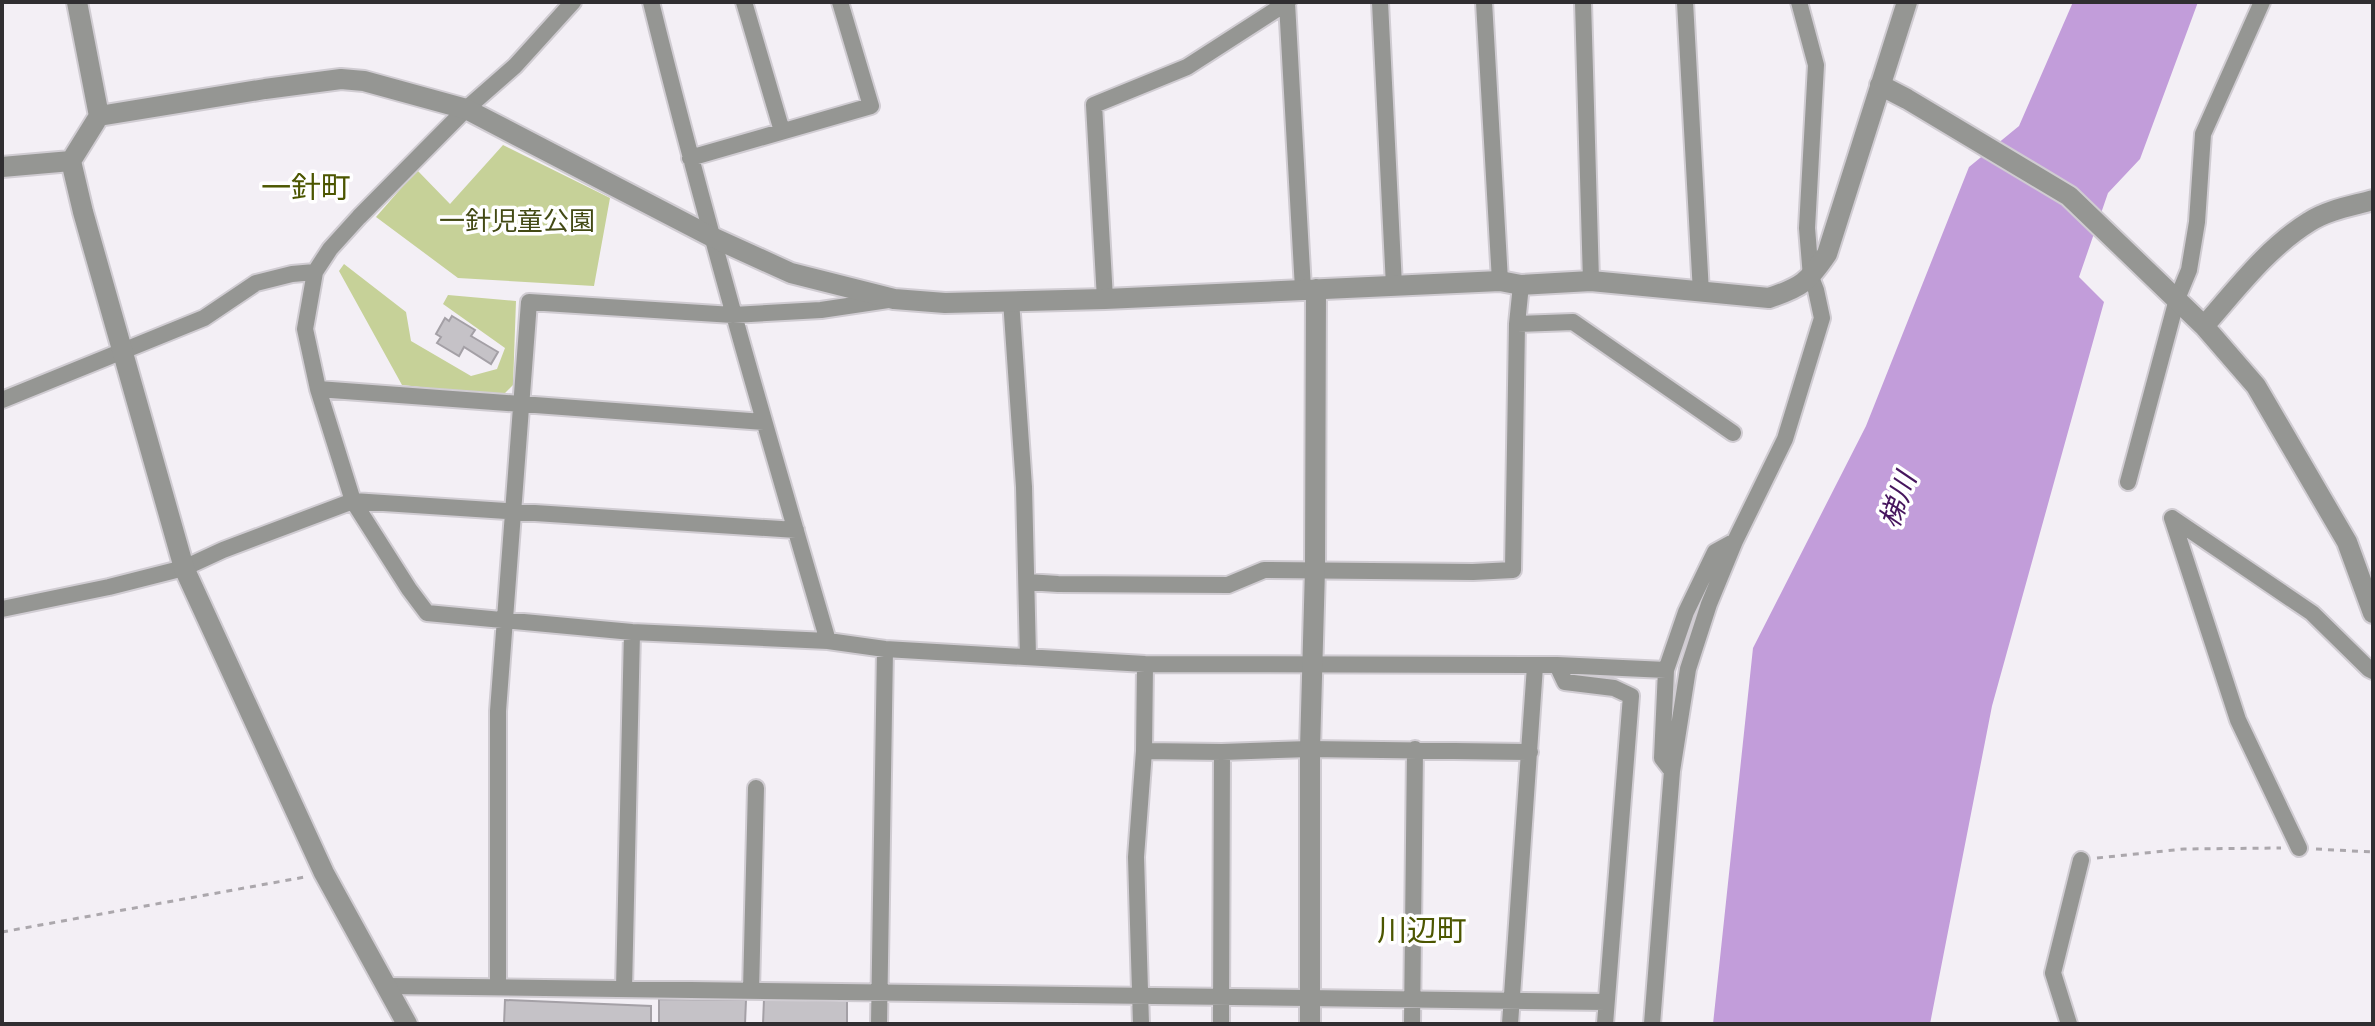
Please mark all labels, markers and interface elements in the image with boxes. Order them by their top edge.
district label: 一針町 [261,167,351,206]
park label: 一針児童公園 [439,204,595,237]
water label: 梯川 [1870,465,1925,533]
district label: 川辺町 [1377,910,1467,949]

